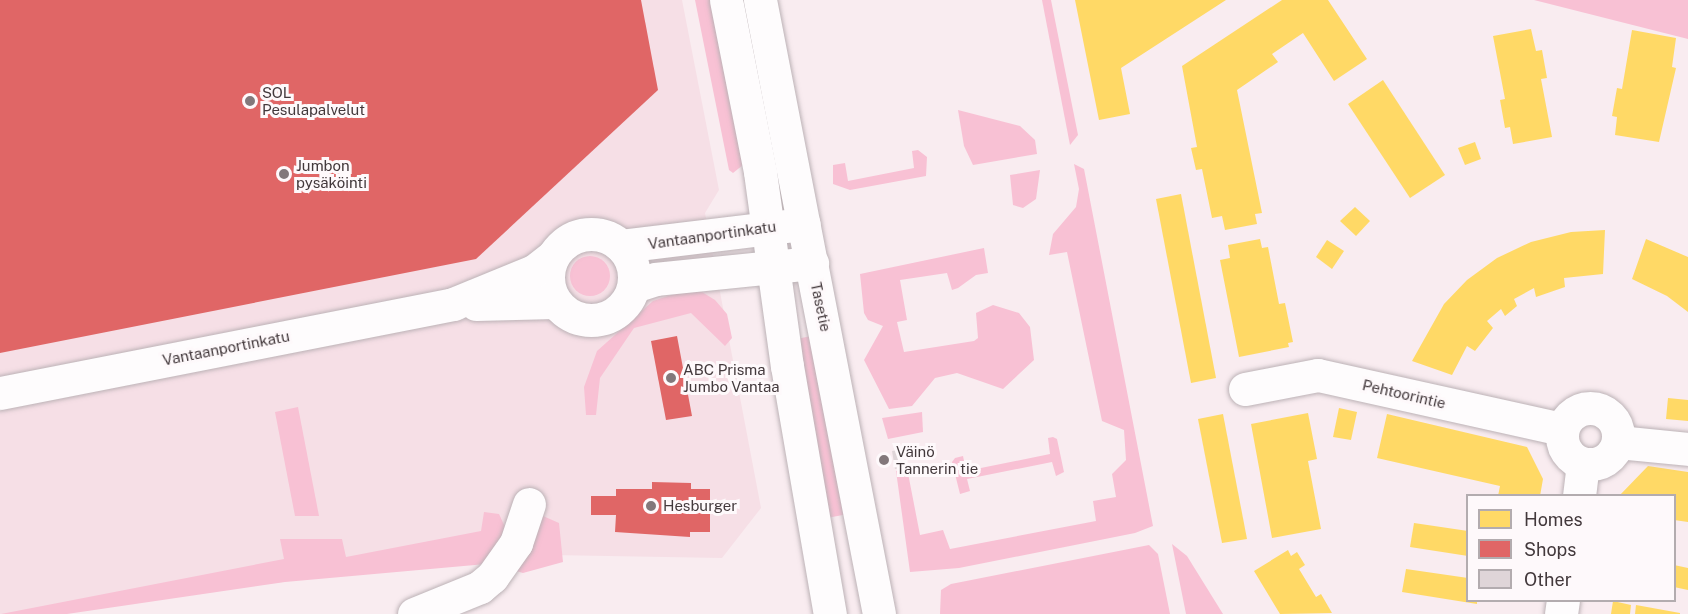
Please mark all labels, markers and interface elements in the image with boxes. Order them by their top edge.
place label: SOL Pesulapalvelut [262,83,365,118]
marker: SOL Pesulapalvelut [243,94,257,108]
place label: Jumbon pysäköinti [296,156,367,191]
marker: Jumbon pysäköinti [277,167,291,181]
street label: Vantaanportinkatu [647,217,777,253]
street label: Tasetie [807,281,835,333]
street label: Vantaanportinkatu [161,327,291,369]
place label: ABC Prisma Jumbo Vantaa [683,360,780,395]
marker: ABC Prisma Jumbo Vantaa [664,371,678,385]
street label: Pehtoorintie [1361,376,1447,412]
place label: Väinö Tannerin tie [896,442,978,477]
marker: Väinö Tannerin tie [877,453,891,467]
legend [1466,494,1676,602]
place label: Hesburger [663,497,737,515]
marker: Hesburger [644,499,658,513]
text: Homes [1524,509,1583,530]
text: Shops [1524,539,1576,560]
text: Other [1524,569,1572,590]

